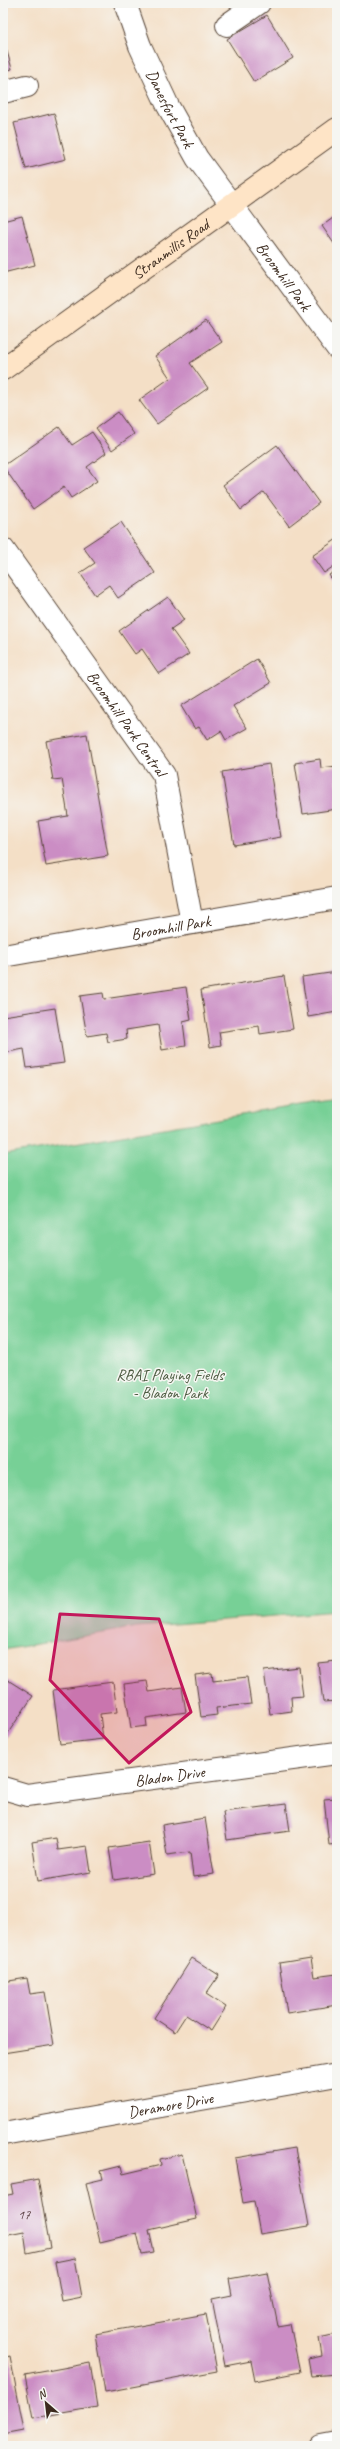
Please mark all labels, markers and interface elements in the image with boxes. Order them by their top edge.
street label: Danesfort Park [141,67,199,152]
street label: Stranmillis Road [129,214,215,284]
street label: Broomhill Park [251,238,316,316]
street label: Broomhill Park Central [82,667,173,783]
street label: Broomhill Park [129,911,213,945]
park label: RBAI Playing Fields - Bladon Park [116,1365,225,1403]
street label: Bladon Drive [134,1762,208,1791]
street label: Deramore Drive [127,2088,216,2123]
house number: 17 [18,2206,31,2223]
north arrow [26,2383,66,2423]
text: N [35,2385,50,2402]

